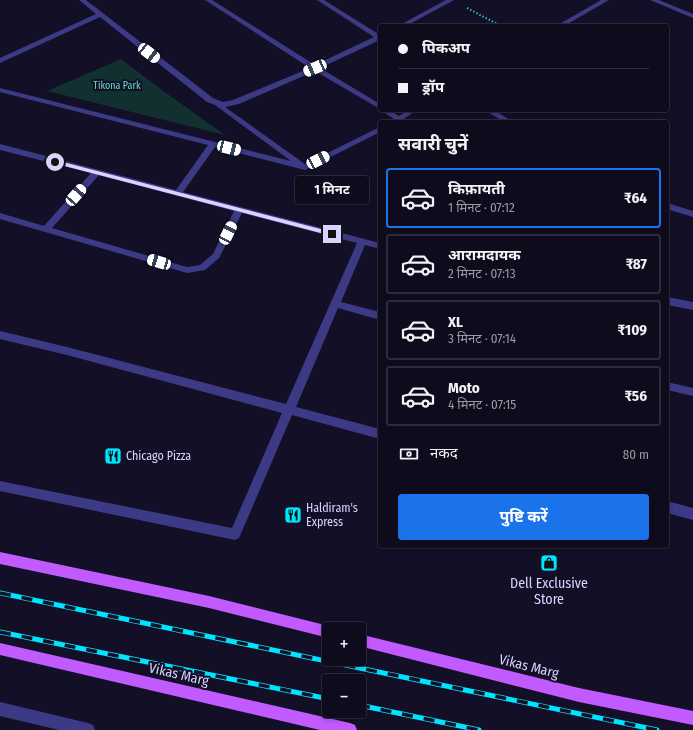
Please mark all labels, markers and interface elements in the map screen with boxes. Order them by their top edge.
text: पिकअप [422,39,470,57]
car [136,41,162,65]
car [302,58,328,78]
text: ड्रॉप [422,78,444,96]
park label: Tikona Park [93,80,141,92]
text: सवारी चुनें [398,133,468,155]
car [216,139,242,157]
car [305,149,331,171]
route start [46,153,64,171]
callout: 1 मिनट [295,176,369,204]
icon: car [400,180,436,216]
text: किफ़ायती [448,180,505,198]
car [64,182,88,208]
text: 1 मिनट [314,182,350,197]
text: ₹64 [624,189,647,207]
text: 1 मिनट · 07:12 [448,200,515,215]
car [217,220,239,246]
route end [323,225,341,243]
icon: car [400,246,436,282]
text: आरामदायक [448,246,521,264]
car [146,253,172,271]
text: ₹87 [626,255,647,273]
text: 2 मिनट · 07:13 [448,266,516,281]
icon: car [400,312,436,348]
text: XL [448,313,463,331]
text: ₹109 [617,321,647,339]
text: 3 मिनट · 07:14 [448,331,516,346]
icon: car [400,378,436,414]
text: Moto [448,379,480,397]
text: ₹56 [624,387,647,405]
text: 4 मिनट · 07:15 [448,397,516,412]
icon: cash [398,443,420,465]
text: नकद [430,444,458,462]
restaurant icon: Chicago Pizza [103,446,123,466]
text: 80 m [623,447,649,462]
place label: Chicago Pizza [126,449,191,463]
button: पुष्टि करें [398,494,649,540]
place label: Haldiram's Express [306,501,358,529]
restaurant icon: Haldiram's Express [283,505,303,525]
shop icon: Dell Exclusive Store [539,553,559,573]
place label: Dell Exclusive Store [510,575,588,608]
map controls [322,622,366,718]
button: + [322,622,366,666]
street label: Vikas Marg [497,651,561,682]
street label: Vikas Marg [147,659,211,690]
button: − [322,674,366,718]

